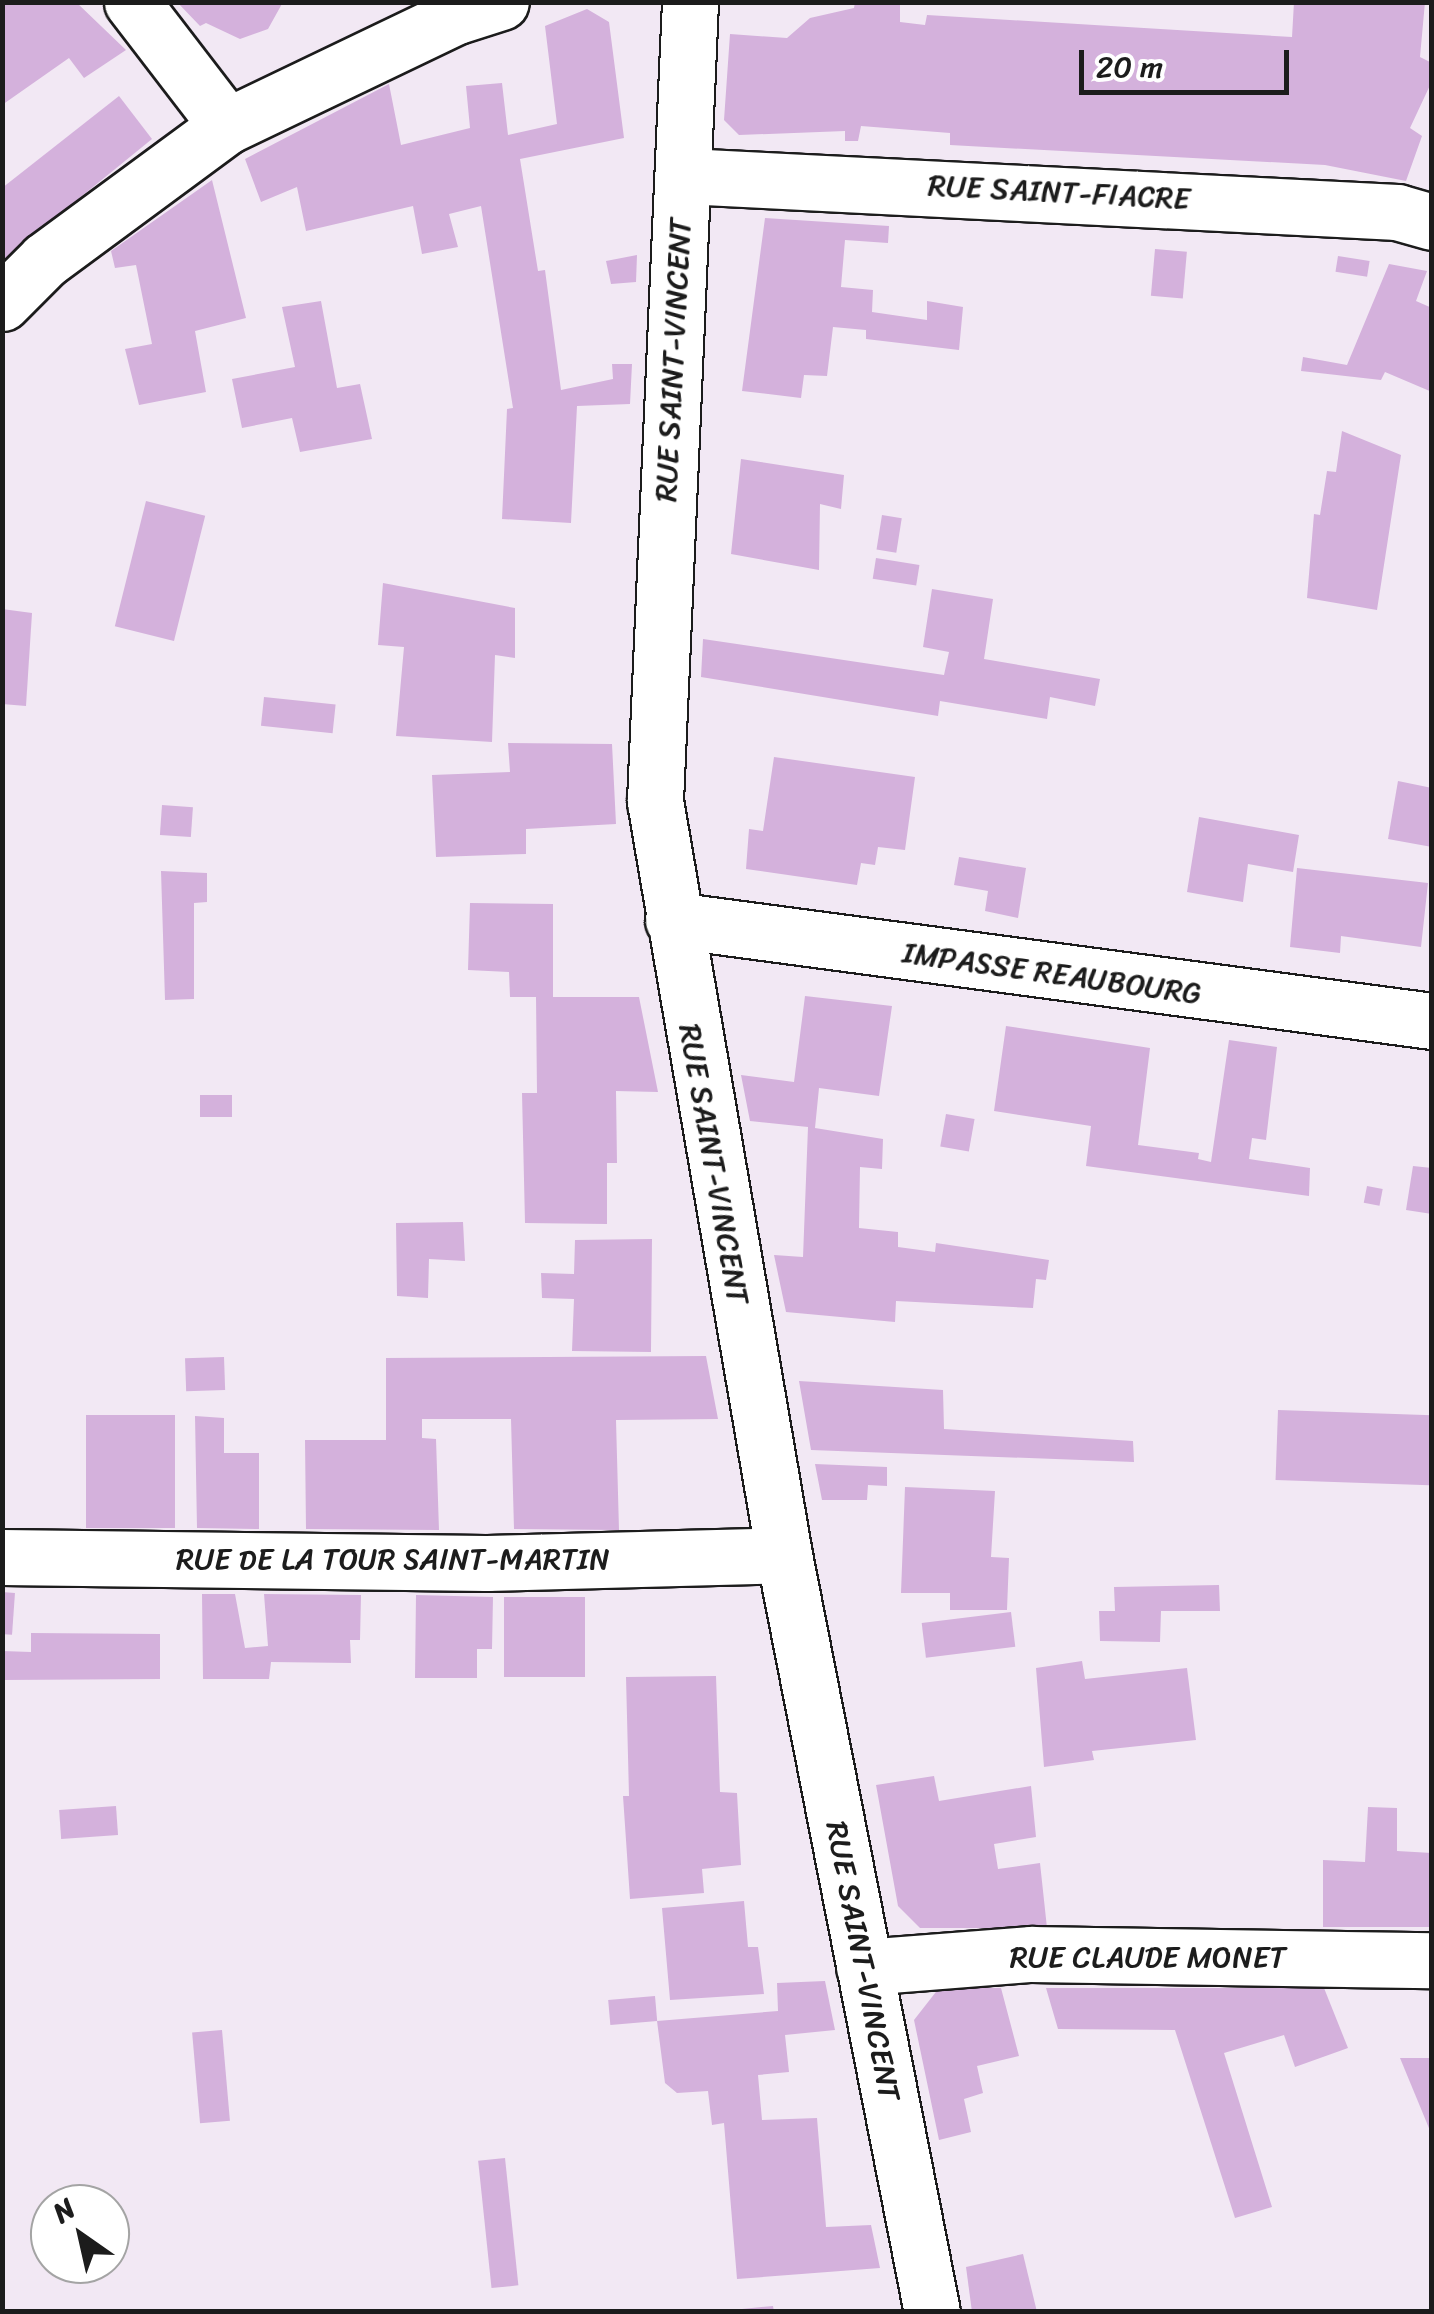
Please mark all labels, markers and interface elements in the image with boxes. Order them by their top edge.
scale bar [1084,30,1294,92]
text: 20 m [1096,40,1163,94]
street label: RUE SAINT-FIACRE [929,167,1189,217]
street label: RUE SAINT-VINCENT [648,219,698,501]
street label: IMPASSE REAUBOURG [900,934,1204,1012]
street label: RUE SAINT-VINCENT [672,1023,756,1305]
street label: RUE DE LA TOUR SAINT-MARTIN [175,1541,611,1577]
street label: RUE SAINT-VINCENT [819,1820,907,2102]
street label: RUE CLAUDE MONET [1011,1939,1285,1975]
north arrow [30,2184,130,2284]
text: N [42,2185,86,2236]

